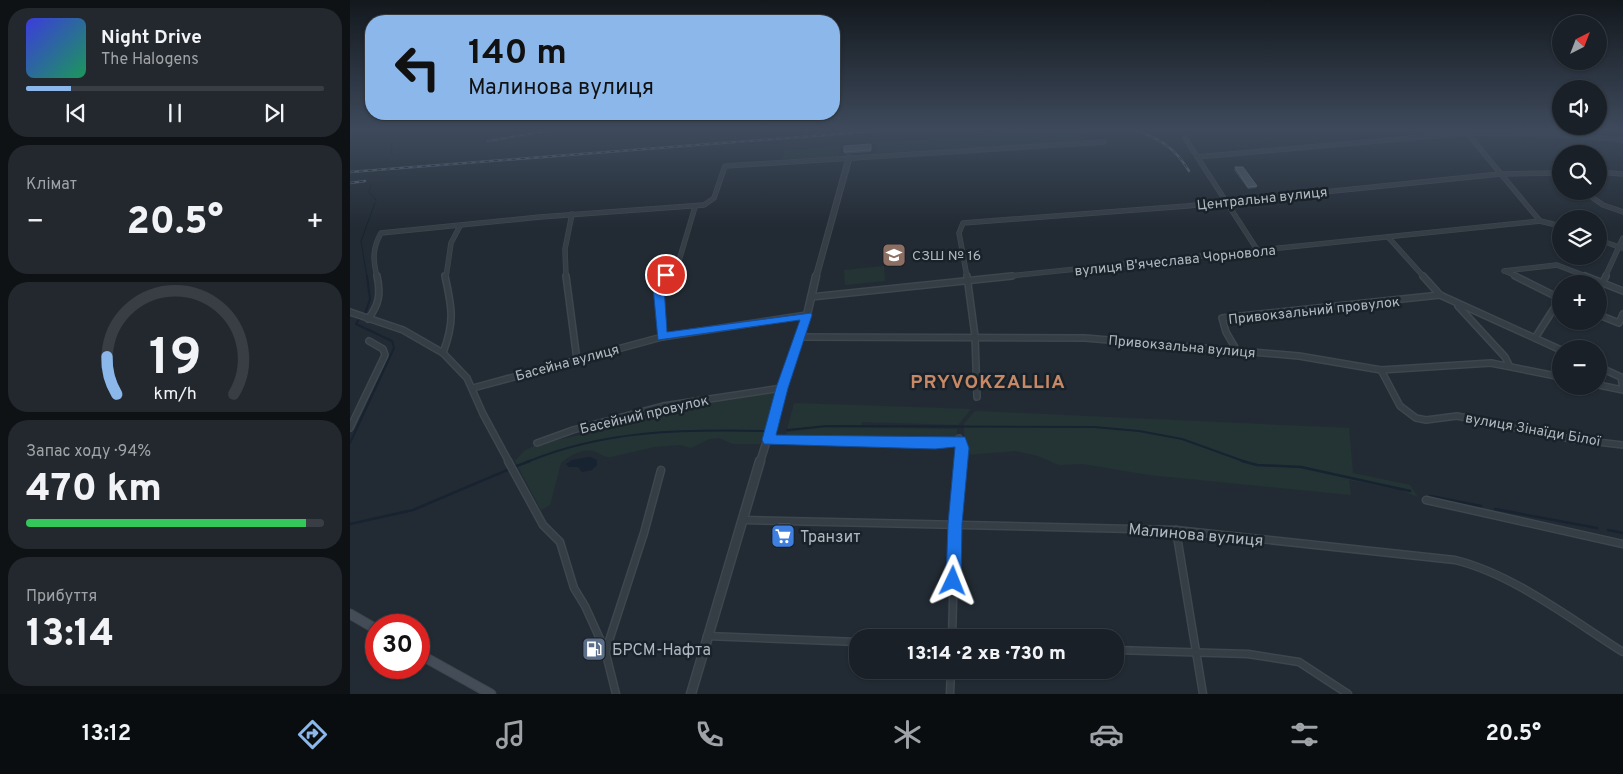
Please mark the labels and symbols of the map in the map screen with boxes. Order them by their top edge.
north arrow [1552,15,1608,70]
street label: Центральна вулиця [1196,184,1328,215]
school or university icon: СЗШ № 16 [881,242,907,268]
street label: вулиця В'ячеслава Чорновола [1074,242,1277,281]
place label: СЗШ № 16 [912,248,981,265]
pin [645,254,687,296]
street label: Привокзальний провулок [1228,294,1401,329]
street label: Привокзальна вулиця [1107,333,1256,362]
street label: Басейна вулиця [514,341,621,385]
district label: PRYVOKZALLIA [910,371,1066,395]
street label: Басейний провулок [578,392,710,439]
street label: вулиця Зінаїди Білої [1464,410,1602,451]
street label: Малинова вулиця [1128,520,1264,552]
supermarket icon: Транзит [770,523,796,549]
place label: Транзит [800,528,860,548]
position arrow [926,554,978,606]
speed limit sign: 30 [365,614,430,679]
fuel station icon: БРСМ-Нафта [581,636,607,662]
place label: БРСМ-Нафта [612,641,711,661]

